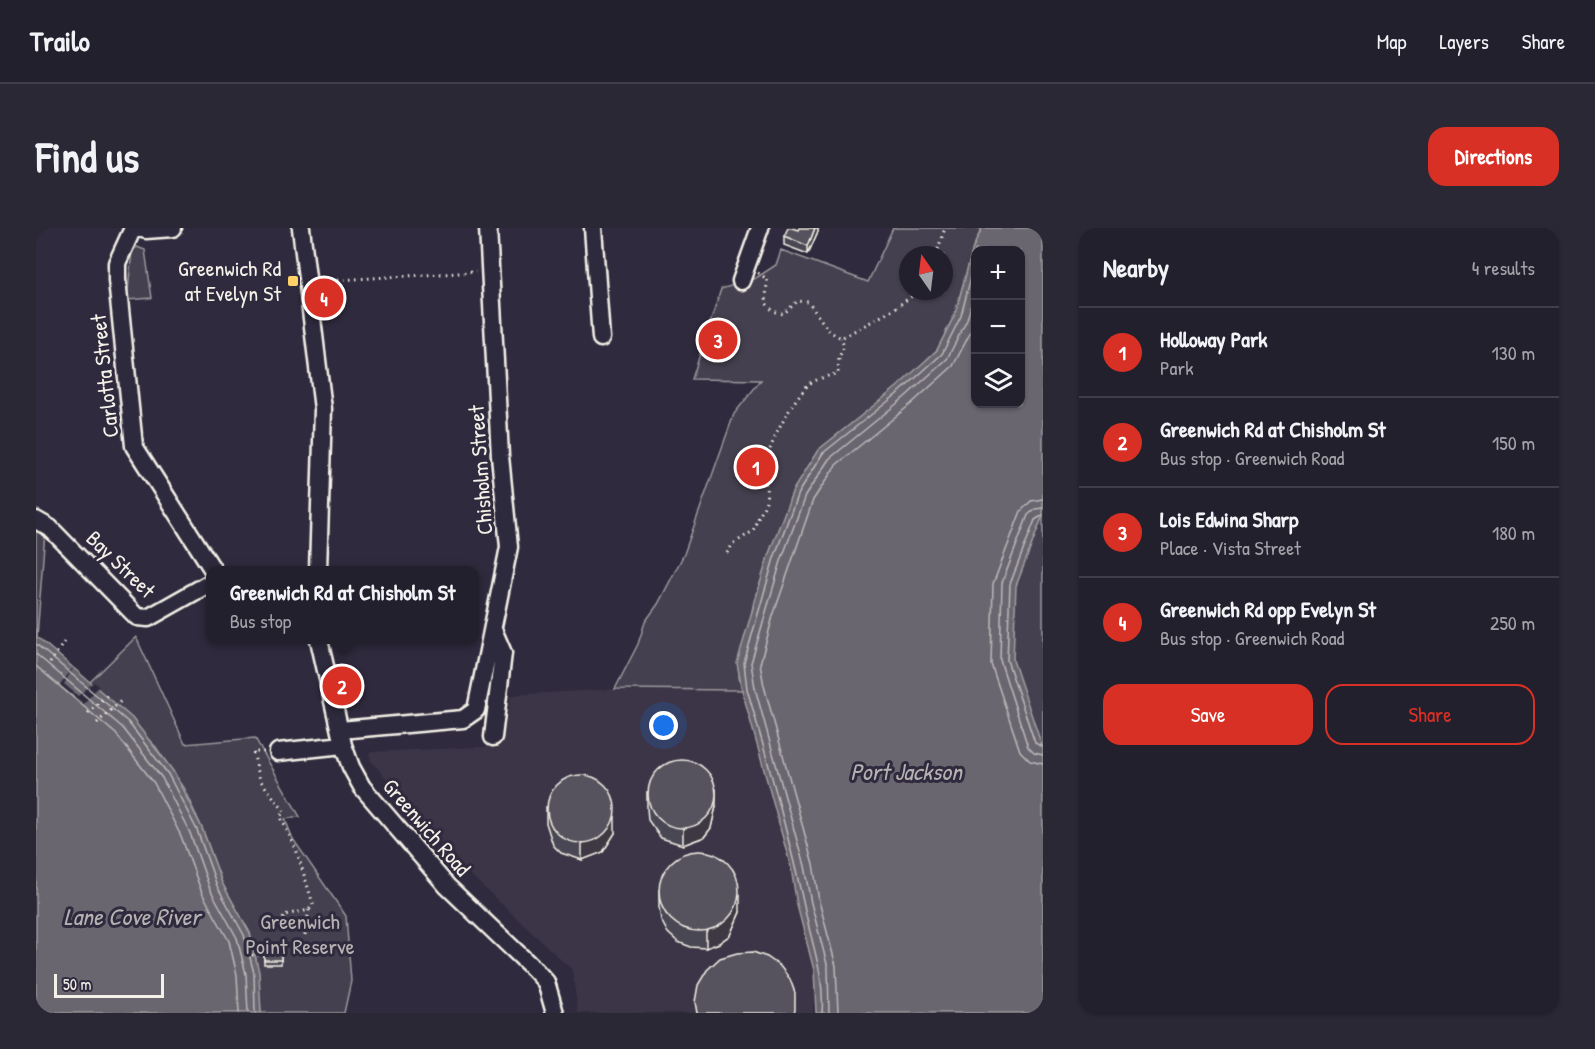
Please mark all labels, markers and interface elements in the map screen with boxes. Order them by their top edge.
text: Trailo [30,22,90,60]
text: Map [1377,27,1406,56]
text: Layers [1439,27,1489,56]
text: Share [1522,27,1565,56]
button: Directions [1428,127,1559,186]
text: Find us [36,128,139,185]
north arrow [899,246,953,300]
map controls [971,246,1025,408]
button: + [971,246,1025,300]
text: Nearby [1103,250,1169,285]
place label: Greenwich Rd at Evelyn St [178,253,281,308]
text: 4 results [1472,254,1535,281]
marker: Greenwich Rd at Evelyn St [286,274,300,288]
pin: 4 [304,276,344,320]
button: − [971,300,1025,354]
street label: Carlotta Street [83,312,125,439]
pin: 3 [698,318,738,362]
text: Holloway Park [1160,324,1268,354]
text: 1 [1119,339,1126,366]
text: 130 m [1492,339,1535,366]
button: layers [971,354,1025,408]
text: Park [1160,354,1193,381]
street label: Chisholm Street [460,404,499,536]
text: Greenwich Rd at Chisholm St [1160,414,1386,444]
text: 2 [1118,429,1127,456]
text: 150 m [1492,429,1535,456]
pin: 1 [736,444,776,490]
text: Bus stop · Greenwich Road [1160,444,1344,471]
text: Lois Edwina Sharp [1160,504,1298,534]
text: 3 [1118,519,1127,546]
text: 180 m [1492,519,1535,546]
street label: Bay Street [80,524,162,605]
text: Place · Vista Street [1160,534,1301,561]
popup [206,566,479,644]
text: Greenwich Rd at Chisholm St [230,577,455,607]
text: Greenwich Rd opp Evelyn St [1160,594,1376,624]
text: Bus stop [230,607,291,634]
text: 4 [1119,609,1126,636]
text: 250 m [1490,609,1535,636]
text: Bus stop · Greenwich Road [1160,624,1344,651]
pin: 2 [322,664,362,708]
button: Save [1103,684,1313,745]
button: Share [1325,684,1535,745]
your location [649,711,678,740]
water label: Port Jackson [850,755,964,787]
street label: Greenwich Road [376,772,478,883]
water label: Lane Cove River [64,900,203,932]
park label: Greenwich Point Reserve [246,906,355,961]
scale bar [54,971,164,998]
text: 50 m [63,973,92,995]

